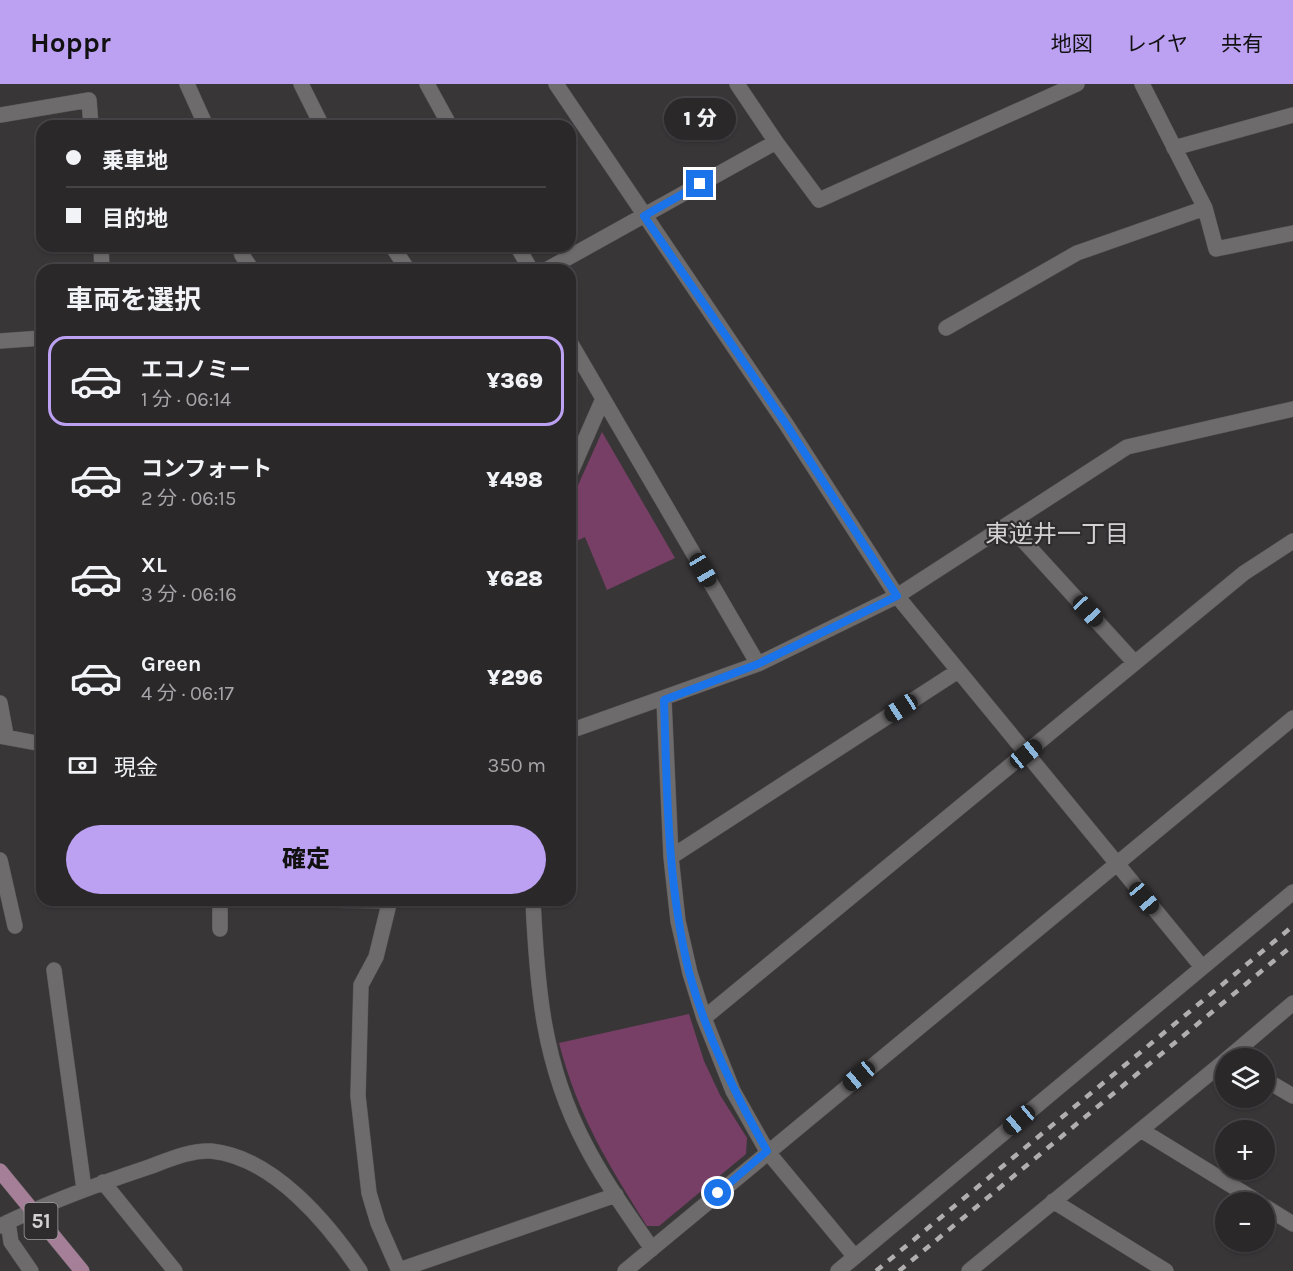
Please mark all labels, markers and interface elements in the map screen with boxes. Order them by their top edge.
text: Hoppr [30,26,111,59]
text: 地図 [1051,32,1093,56]
text: レイヤ [1126,32,1188,56]
text: 共有 [1221,32,1263,56]
callout: 1 分 [664,97,736,139]
text: 1 分 [683,107,717,130]
text: 乗車地 [102,148,168,174]
route end [686,170,713,197]
text: 目的地 [102,206,168,232]
text: 車両を選択 [66,284,201,316]
icon: car [69,354,123,408]
text: エコノミー [141,357,251,383]
text: ¥369 [487,368,543,394]
text: 1 分 · 06:14 [141,388,231,411]
icon: car [69,453,123,507]
text: コンフォート [141,456,272,482]
text: ¥498 [486,467,543,493]
text: 2 分 · 06:15 [141,487,236,510]
district label: 東逆井一丁目 [985,520,1129,548]
car [686,550,720,590]
icon: car [69,552,123,606]
text: XL [141,552,167,578]
text: ¥628 [486,566,543,592]
text: 3 分 · 06:16 [141,583,237,606]
car [1069,592,1107,630]
icon: car [69,651,123,705]
text: Green [141,651,202,677]
text: ¥296 [487,665,543,691]
text: 4 分 · 06:17 [141,682,234,705]
car [881,691,921,725]
car [1006,736,1046,772]
icon: cash [66,749,99,782]
text: 350 m [488,754,546,777]
text: 現金 [114,755,158,781]
button: 確定 [66,825,546,894]
car [1126,878,1162,918]
map controls [1215,1048,1275,1252]
button: layers [1215,1048,1275,1108]
car [839,1058,879,1094]
car [999,1102,1039,1138]
button: + [1215,1120,1275,1180]
route start [704,1179,731,1206]
button: − [1215,1192,1275,1252]
road number: 51 [24,1203,57,1239]

